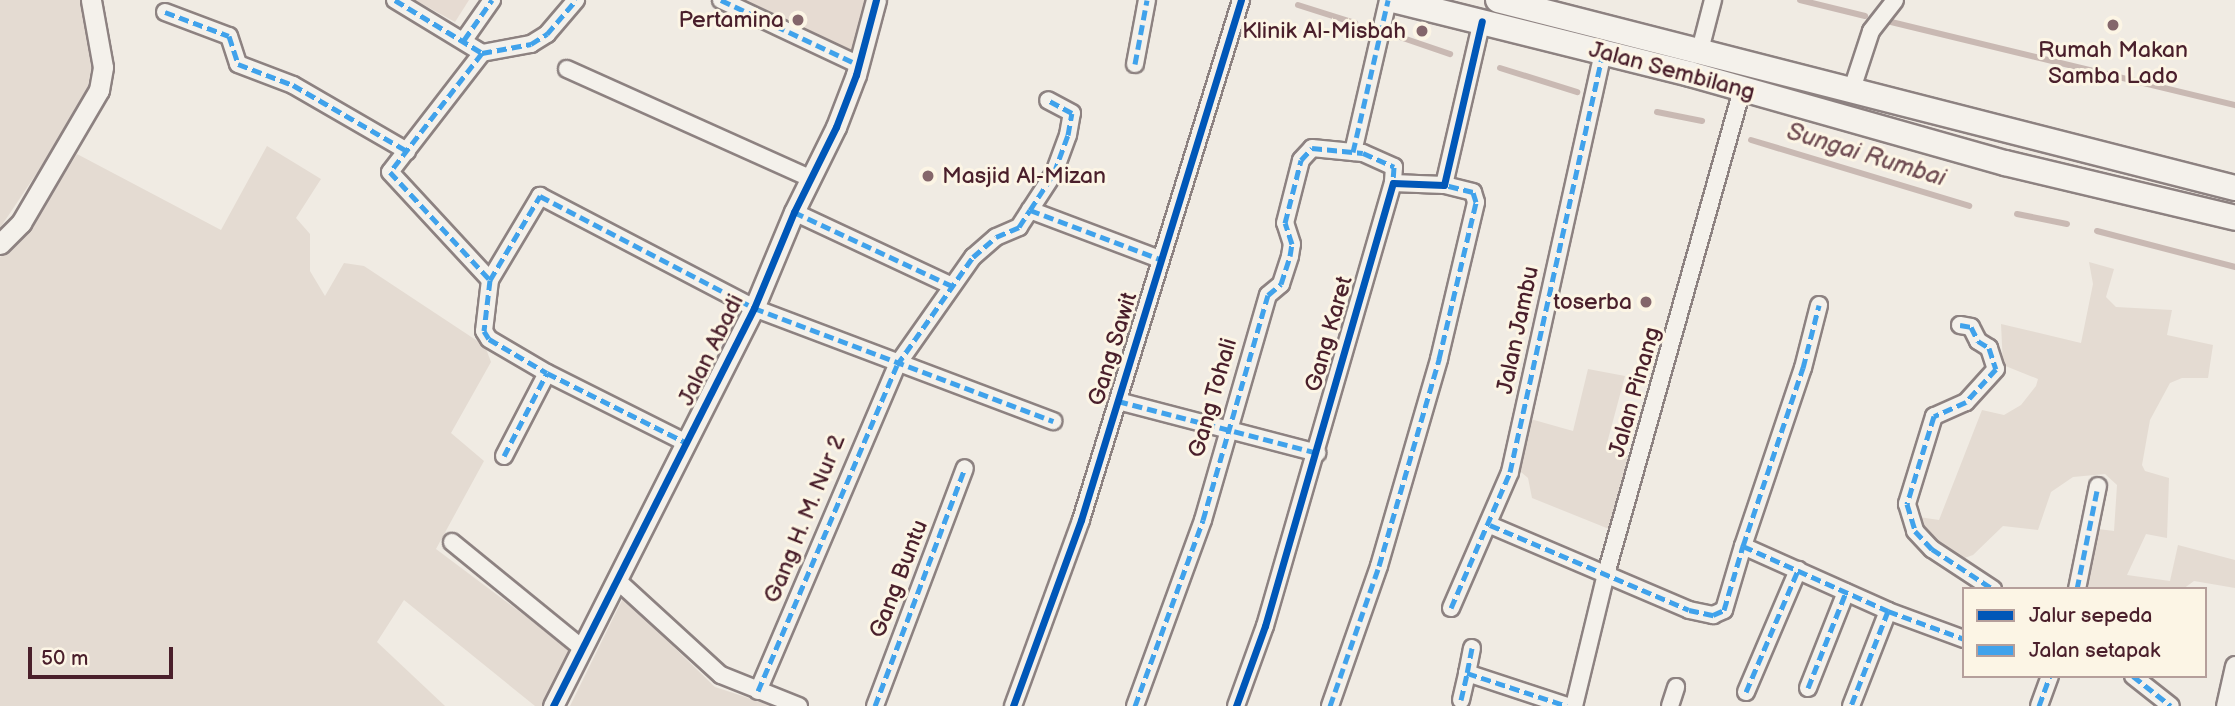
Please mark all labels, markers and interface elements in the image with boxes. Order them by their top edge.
place label: Pertamina [678,6,784,34]
marker: Pertamina [790,12,806,28]
place label: Klinik Al-Misbah [1242,17,1406,45]
marker: Rumah Makan Samba Lado [2105,17,2121,33]
marker: Klinik Al-Misbah [1412,21,1432,41]
street label: Jalan Sembilang [1586,36,1758,106]
place label: Rumah Makan Samba Lado [2038,36,2188,90]
water label: Sungai Rumbai [1783,117,1949,193]
place label: Masjid Al-Mizan [942,162,1106,190]
marker: Masjid Al-Mizan [920,168,936,184]
street label: Jalan Jambu [1491,263,1545,397]
street label: Gang Karet [1299,273,1359,395]
place label: toserba [1553,288,1632,316]
street label: Gang Sawit [1083,289,1143,409]
street label: Jalan Abadi [672,290,750,410]
marker: toserba [1638,294,1654,310]
street label: Jalan Pinang [1603,324,1667,460]
street label: Gang Tohali [1183,335,1243,461]
street label: Gang H. M. Nur 2 [759,431,851,607]
street label: Gang Buntu [864,516,934,642]
legend [1962,587,2207,678]
text: Jalur sepeda [2029,603,2152,628]
scale bar [32,632,177,676]
text: Jalan setapak [2029,638,2160,663]
text: 50 m [41,646,88,671]

